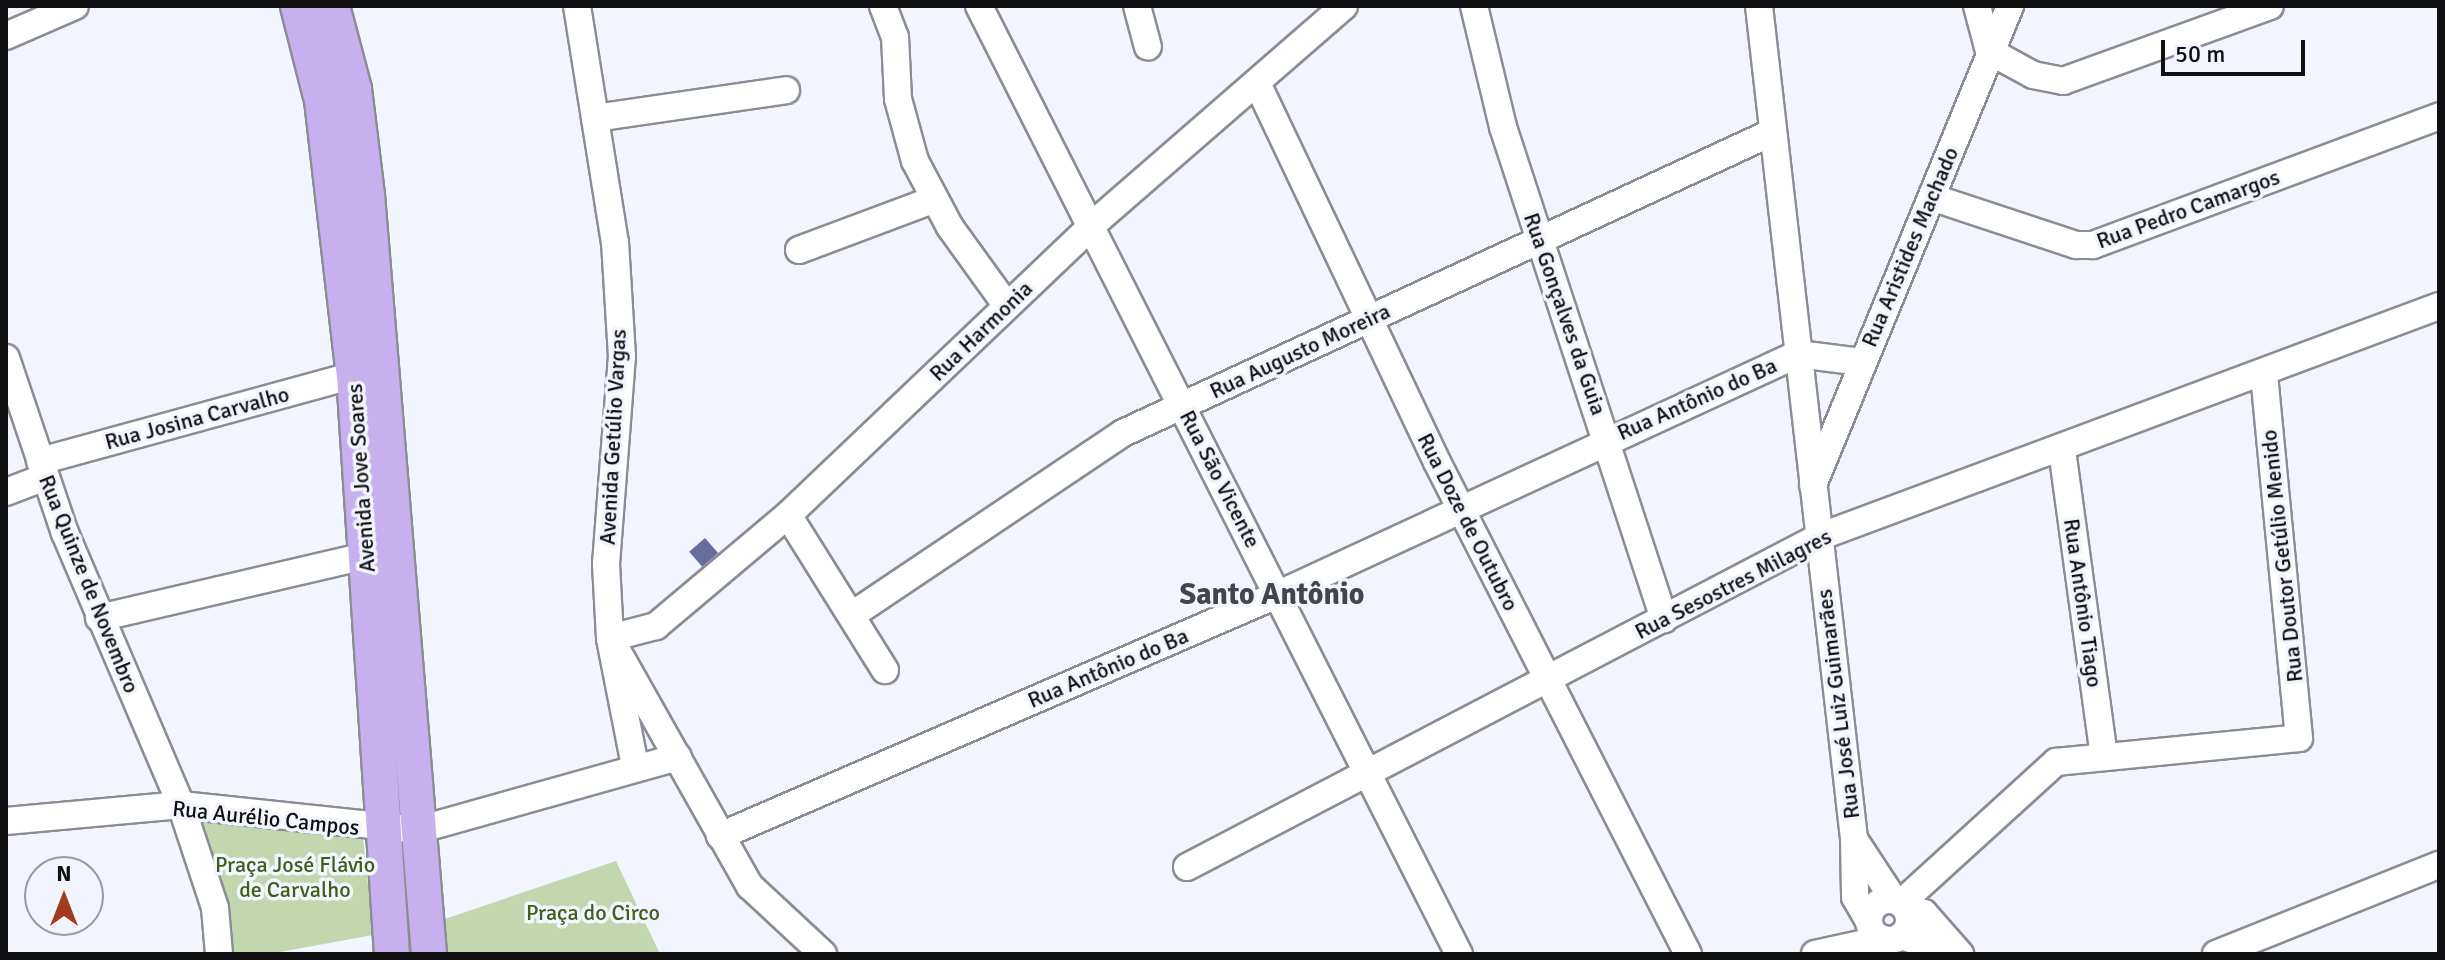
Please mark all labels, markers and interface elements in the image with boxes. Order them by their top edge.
scale bar [2165,24,2309,74]
text: 50 m [2175,39,2225,69]
street label: Rua Aristides Machado [1856,143,1964,351]
street label: Rua Pedro Camargos [2093,164,2283,254]
street label: Rua Gonçalves da Guia [1518,209,1612,419]
street label: Rua Harmonia [924,275,1038,387]
street label: Rua Augusto Moreira [1206,298,1394,404]
street label: Avenida Getúlio Vargas [594,328,632,546]
street label: Rua Antônio do Ba [1613,352,1781,446]
street label: Rua Josina Carvalho [102,381,292,455]
street label: Avenida Jove Soares [341,383,381,573]
street label: Rua São Vicente [1174,406,1266,552]
street label: Rua Doutor Getúlio Menido [2256,428,2308,684]
street label: Rua Doze de Outubro [1412,429,1524,615]
street label: Rua Quinze de Novembro [33,471,145,697]
street label: Rua Antônio Tiago [2058,517,2108,689]
street label: Rua Sesostres Milagres [1630,523,1836,645]
district label: Santo Antônio [1179,577,1365,613]
street label: Rua José Luiz Guimarães [1811,588,1865,820]
street label: Rua Antônio do Ba [1024,622,1192,714]
street label: Rua Aurélio Campos [171,795,361,841]
park label: Praça José Flávio de Carvalho [215,851,375,902]
north arrow [24,856,104,936]
text: N [56,860,72,887]
park label: Praça do Circo [526,900,660,926]

